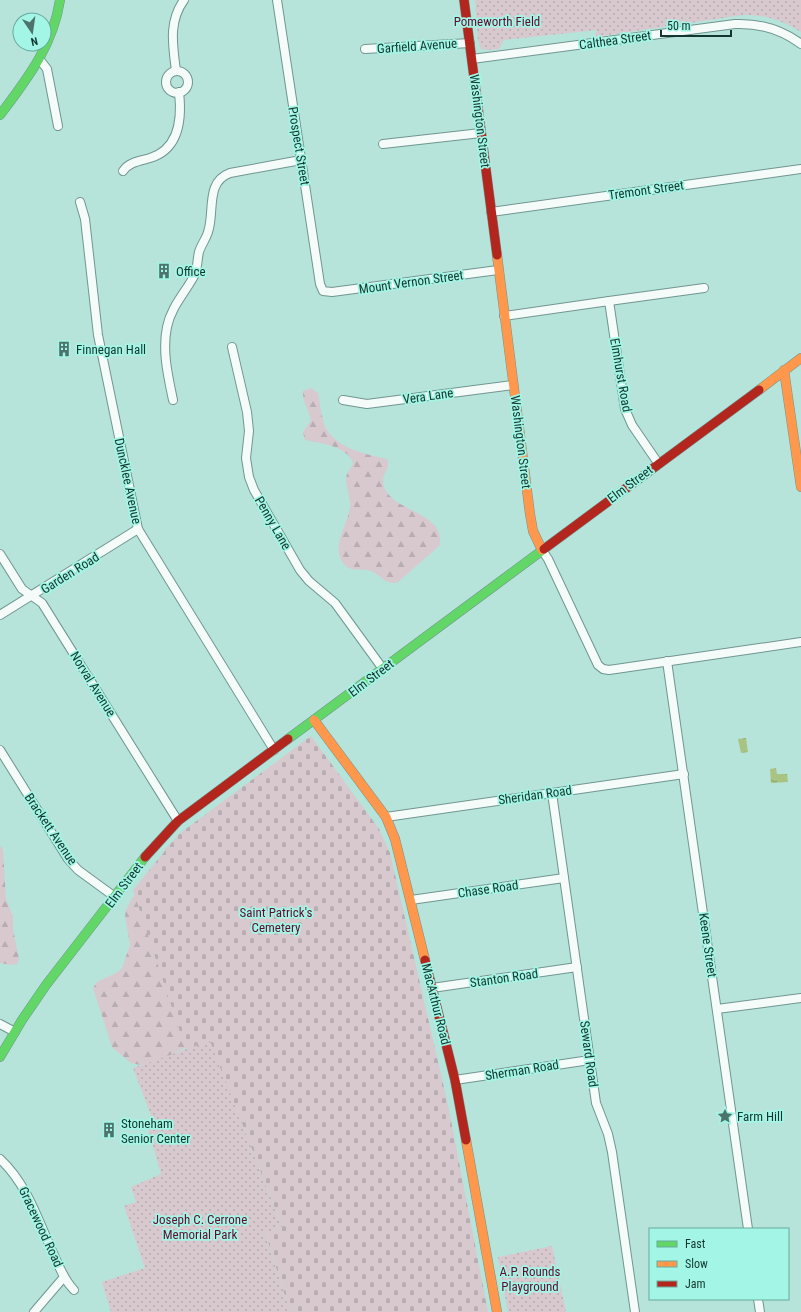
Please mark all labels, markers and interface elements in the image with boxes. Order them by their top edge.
north arrow [12,12,52,52]
scale bar [661,12,731,38]
park label: Pomeworth Field [454,14,540,29]
text: 50 m [667,19,691,33]
street label: Calthea Street [578,28,652,52]
text: N [29,34,39,48]
street label: Garfield Avenue [376,36,458,56]
street label: Washington Street [467,74,493,169]
street label: Prospect Street [285,106,313,186]
street label: Tremont Street [607,177,685,203]
building icon: Office [155,262,173,280]
place label: Office [176,264,206,279]
street label: Mount Vernon Street [358,267,464,297]
street label: Elmhurst Road [607,337,635,413]
building icon: Finnegan Hall [55,340,73,358]
place label: Finnegan Hall [76,342,146,357]
street label: Vera Lane [402,385,454,407]
street label: Washington Street [508,395,534,490]
street label: Duncklee Avenue [112,437,144,525]
street label: Elm Street [604,462,656,506]
street label: Penny Lane [252,494,294,552]
street label: Garden Road [38,549,102,597]
street label: Norval Avenue [67,649,119,719]
street label: Elm Street [345,656,397,700]
street label: Sheridan Road [497,782,573,808]
street label: Brackett Avenue [22,790,80,868]
street label: Elm Street [102,859,146,911]
street label: Chase Road [457,877,519,901]
park label: Saint Patrick's Cemetery [240,905,312,935]
street label: Keene Street [696,912,720,978]
street label: MacArthur Road [419,962,453,1046]
street label: Stanton Road [469,966,539,990]
street label: Seward Road [577,1020,601,1088]
street label: Sherman Road [484,1057,560,1083]
place icon: Farm Hill [716,1107,734,1125]
place label: Farm Hill [737,1109,783,1124]
place label: Stoneham Senior Center [121,1116,190,1146]
building icon: Stoneham Senior Center [100,1121,118,1139]
street label: Gracewood Road [16,1185,66,1269]
park label: Joseph C. Cerrone Memorial Park [153,1212,247,1242]
legend [649,1228,789,1300]
text: Fast [685,1237,706,1251]
text: Slow [685,1257,708,1271]
park label: A.P. Rounds Playground [500,1264,561,1294]
text: Jam [685,1277,706,1291]

